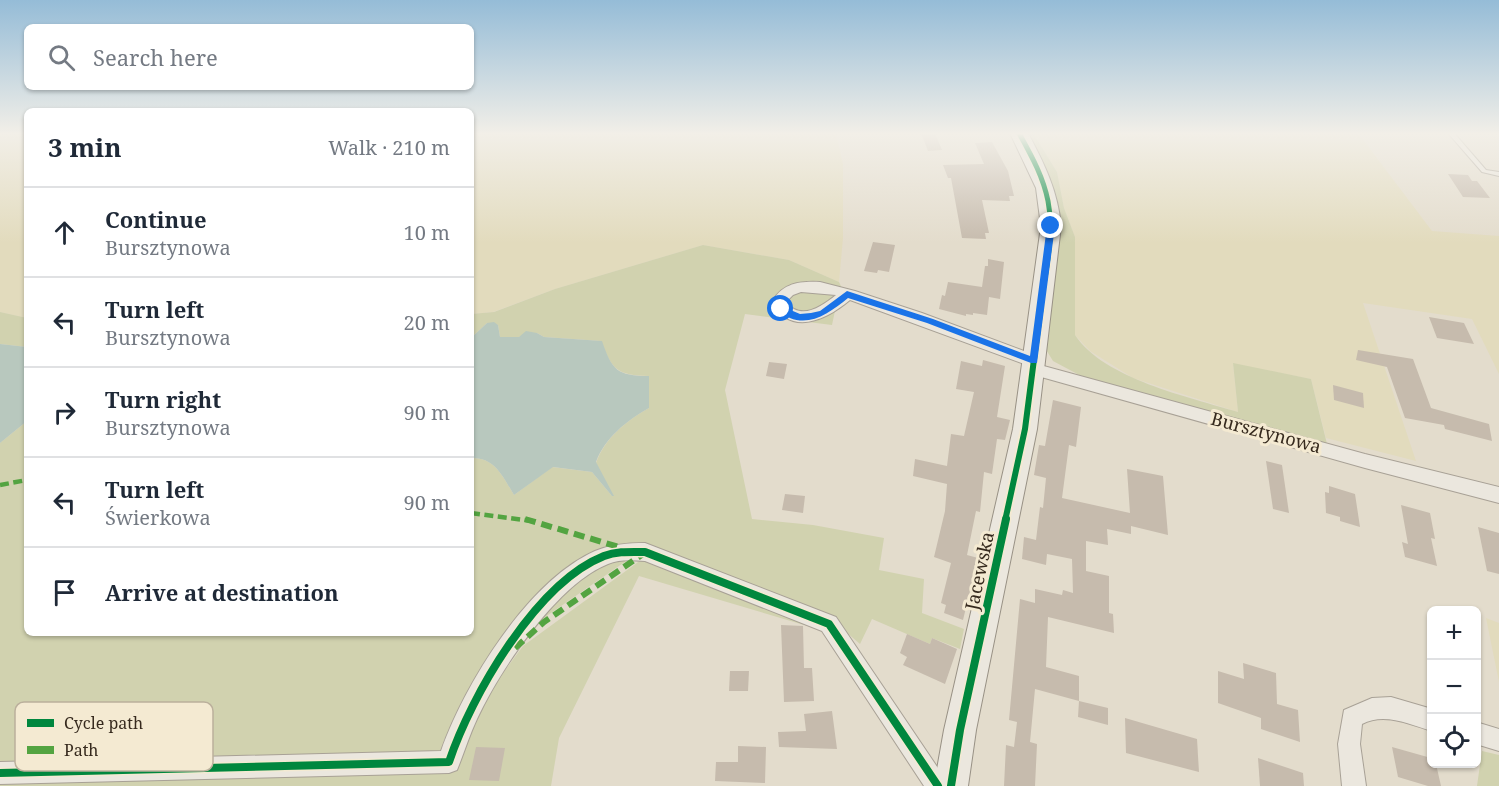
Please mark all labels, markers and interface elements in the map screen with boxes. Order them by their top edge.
search box [24,24,474,90]
icon: search [45,41,78,74]
text: Search here [93,42,218,72]
text: 3 min [48,129,122,165]
text: Walk · 210 m [328,134,450,161]
text: Continue [105,204,207,234]
route end [1037,212,1063,238]
icon: ahead [48,216,81,249]
text: 10 m [404,219,450,246]
text: Bursztynowa [105,234,231,261]
text: Turn left [105,294,204,324]
route start [767,295,793,321]
icon: left [48,306,81,339]
text: 20 m [404,309,450,336]
text: Bursztynowa [105,324,231,351]
text: Turn right [105,384,221,414]
icon: right [48,396,81,429]
text: 90 m [404,399,450,426]
street label: Bursztynowa [1209,406,1324,458]
text: Bursztynowa [105,414,231,441]
text: Turn left [105,474,204,504]
icon: left [48,486,81,519]
text: 90 m [404,489,450,516]
text: Świerkowa [105,504,211,531]
street label: Jacewska [959,529,999,613]
icon: arrive [48,576,81,609]
text: Arrive at destination [105,577,339,607]
map controls [1427,606,1481,768]
button: + [1427,606,1481,660]
button: − [1427,660,1481,714]
legend [15,702,213,771]
text: Cycle path [64,712,143,734]
button: locate [1427,714,1481,768]
text: Path [64,739,98,761]

